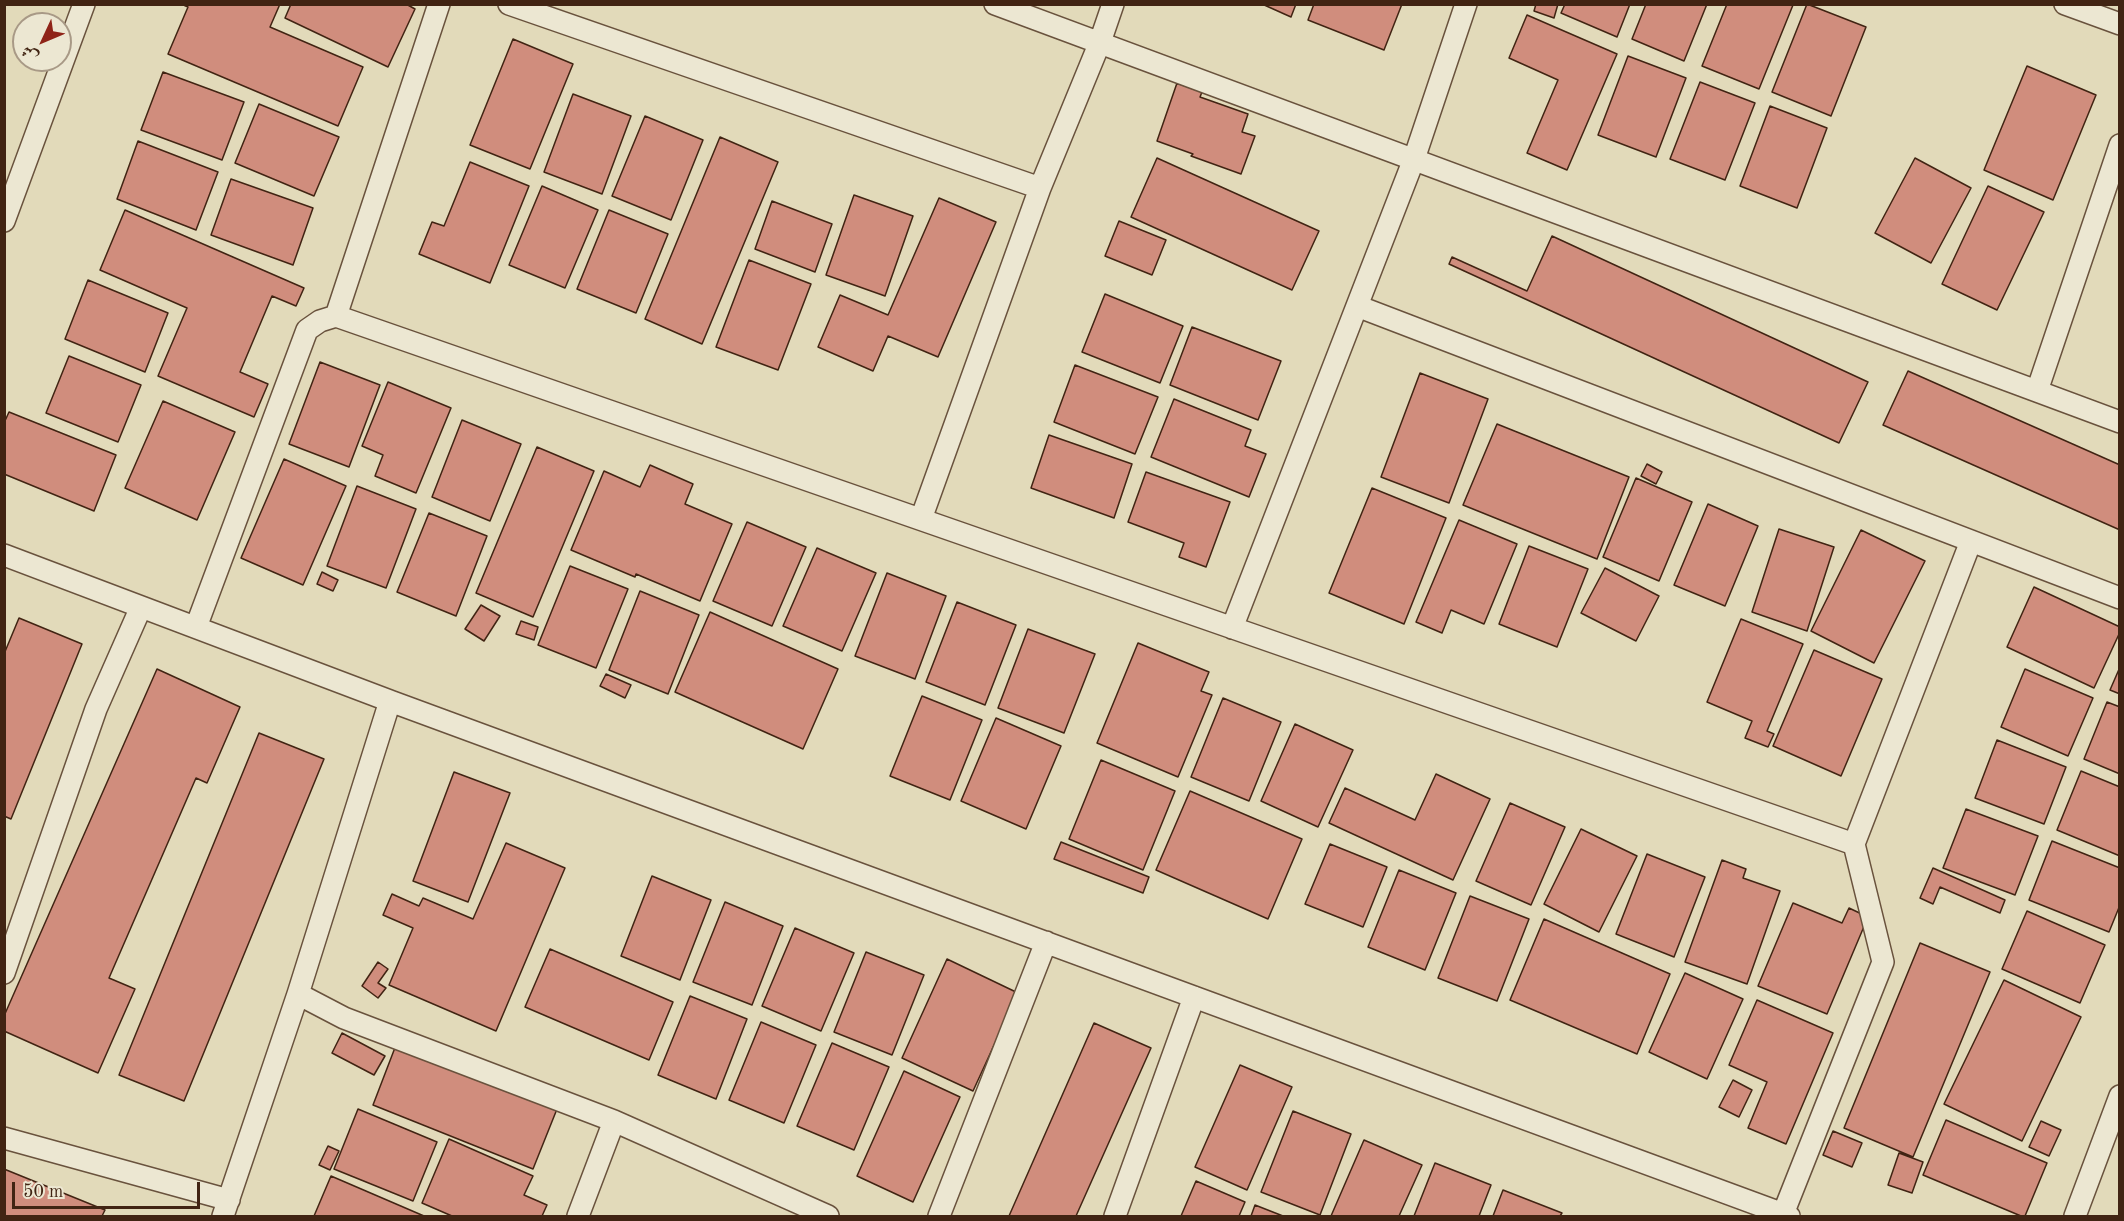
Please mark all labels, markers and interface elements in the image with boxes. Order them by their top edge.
north arrow [12,12,72,72]
text: ش [19,42,42,64]
scale bar [15,1170,202,1208]
text: 50 m [23,1183,63,1201]

